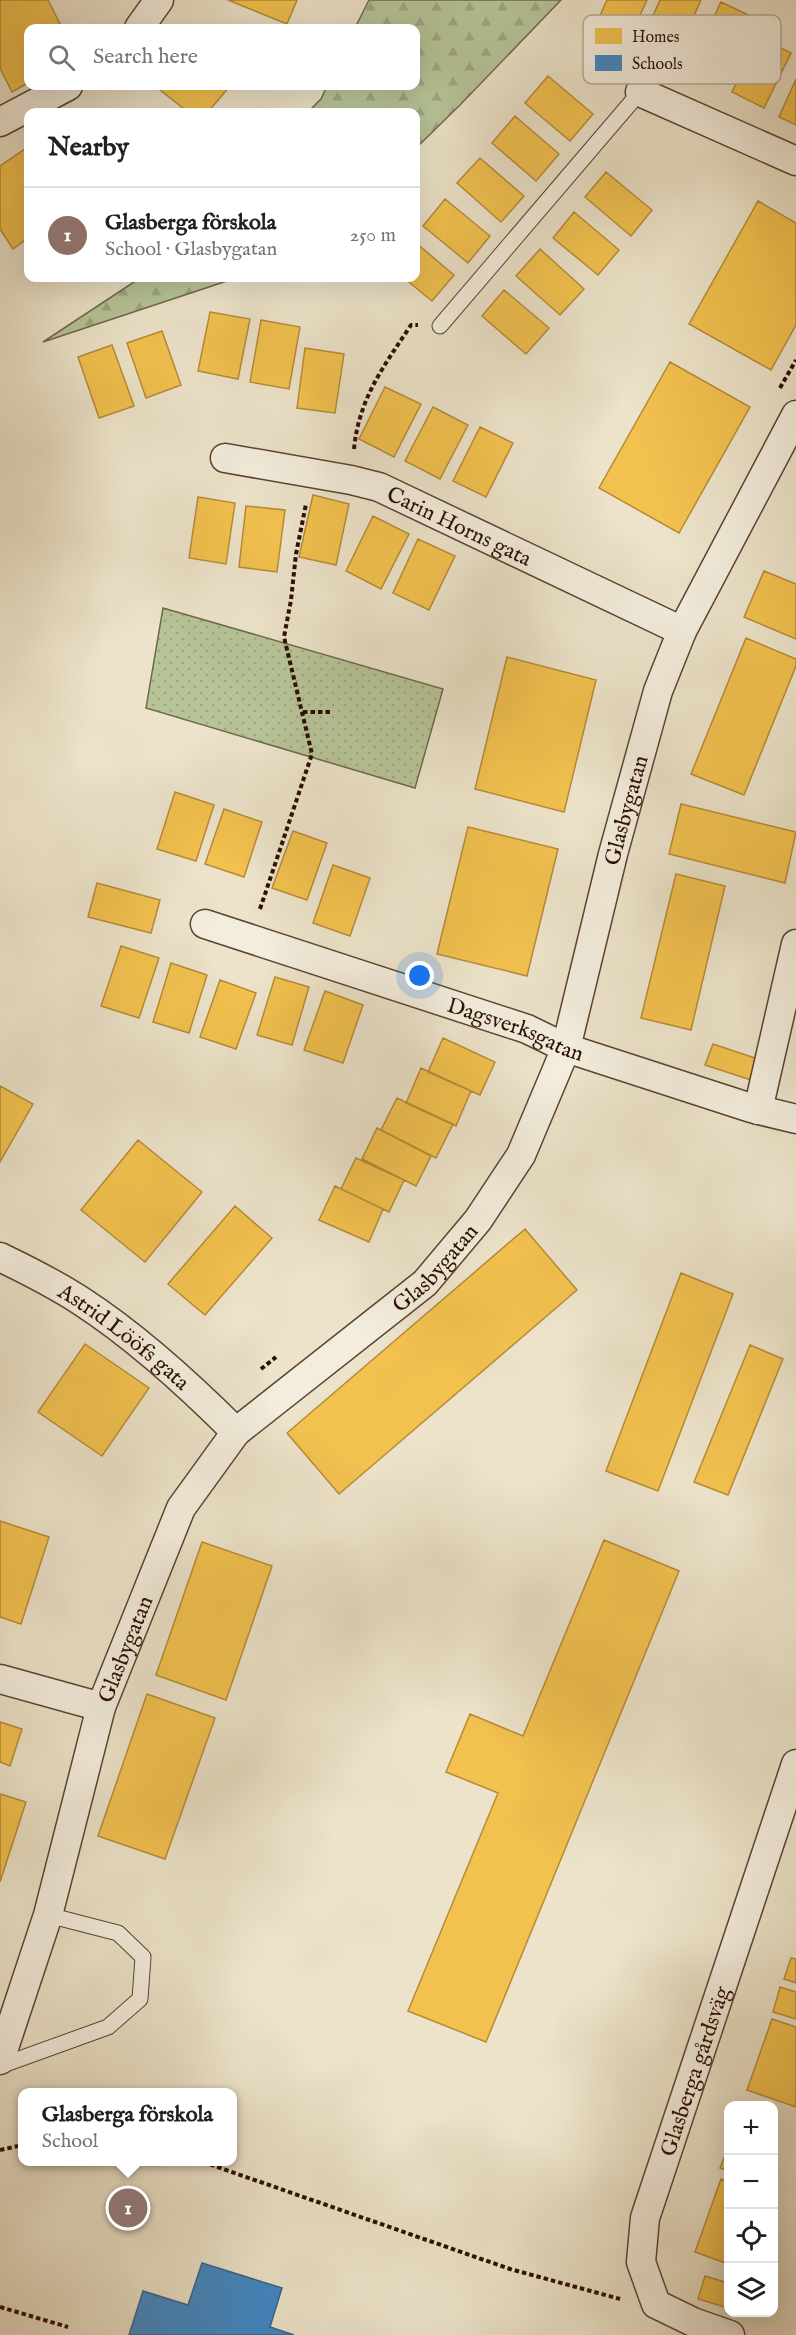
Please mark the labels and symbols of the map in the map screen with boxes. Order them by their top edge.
legend [583,15,781,84]
text: Homes [632,28,680,48]
text: Schools [632,55,683,75]
street label: Carin Horns gata [382,481,536,574]
street label: Glasbygatan [599,752,656,868]
your location [405,961,434,990]
street label: Dagsverksgatan [443,992,587,1069]
street label: Glasbygatan [387,1218,485,1320]
street label: Astrid Lööfs gata [52,1278,195,1397]
street label: Glasbygatan [92,1592,160,1707]
street label: Glasberga gårdsväg [655,1982,737,2160]
pin: 1 [108,2186,148,2230]

